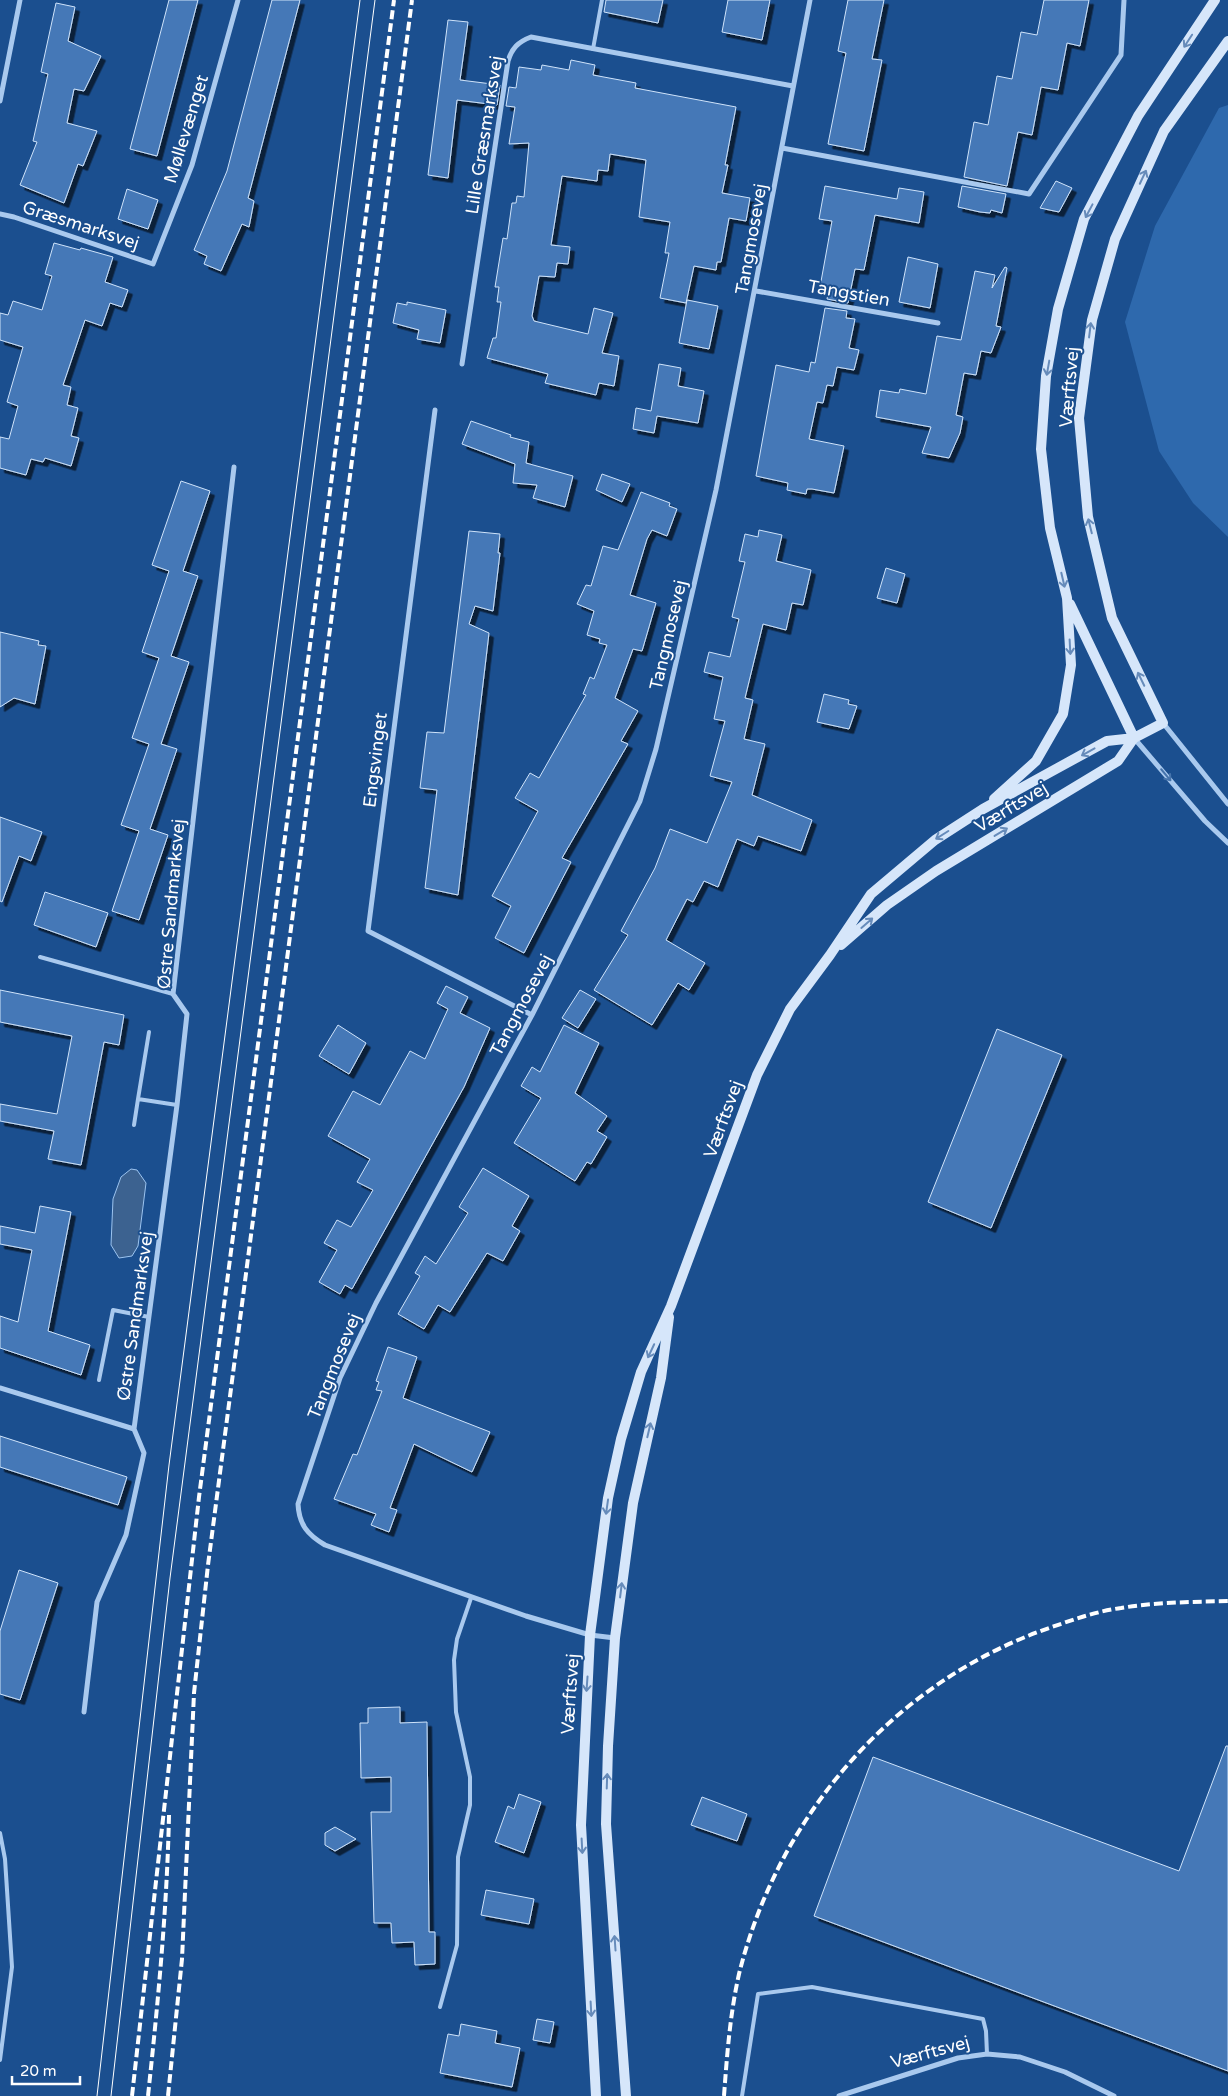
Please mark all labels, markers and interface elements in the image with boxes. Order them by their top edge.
one-way arrow [1183,33,1193,47]
street label: Lille Græsmarksvej [461,54,507,216]
street label: Møllevænget [159,72,213,186]
one-way arrow [1139,170,1149,185]
street label: Tangmosevej [730,182,772,296]
street label: Græsmarksvej [20,196,142,254]
one-way arrow [1084,203,1093,218]
street label: Tangstien [806,275,892,311]
one-way arrow [1085,322,1095,338]
street label: Værftsvej [1055,346,1083,428]
one-way arrow [1042,359,1052,375]
one-way arrow [1085,519,1094,535]
one-way arrow [1059,572,1068,588]
street label: Tangmosevej [645,578,691,692]
one-way arrow [1066,639,1075,655]
one-way arrow [1136,672,1146,687]
street label: Engsvinget [358,711,392,809]
one-way arrow [1081,747,1096,757]
one-way arrow [1160,768,1171,781]
street label: Værftsvej [971,777,1051,837]
street label: Østre Sandmarksvej [153,818,189,990]
one-way arrow [993,826,1007,836]
one-way arrow [935,831,949,841]
one-way arrow [860,917,873,929]
street label: Tangmosevej [485,950,557,1060]
street label: Værftsvej [699,1077,747,1161]
street label: Østre Sandmarksvej [112,1230,158,1402]
street label: Tangmosevej [303,1310,365,1422]
one-way arrow [645,1343,655,1358]
one-way arrow [645,1422,654,1438]
one-way arrow [602,1498,612,1514]
one-way arrow [617,1582,627,1598]
street label: Værftsvej [556,1653,584,1735]
one-way arrow [582,1676,591,1692]
one-way arrow [603,1773,612,1789]
one-way arrow [577,1838,586,1854]
one-way arrow [610,1935,619,1951]
one-way arrow [586,2000,595,2016]
street label: Værftsvej [888,2031,972,2073]
scale bar [12,2054,80,2086]
text: 20 m [20,2062,57,2080]

